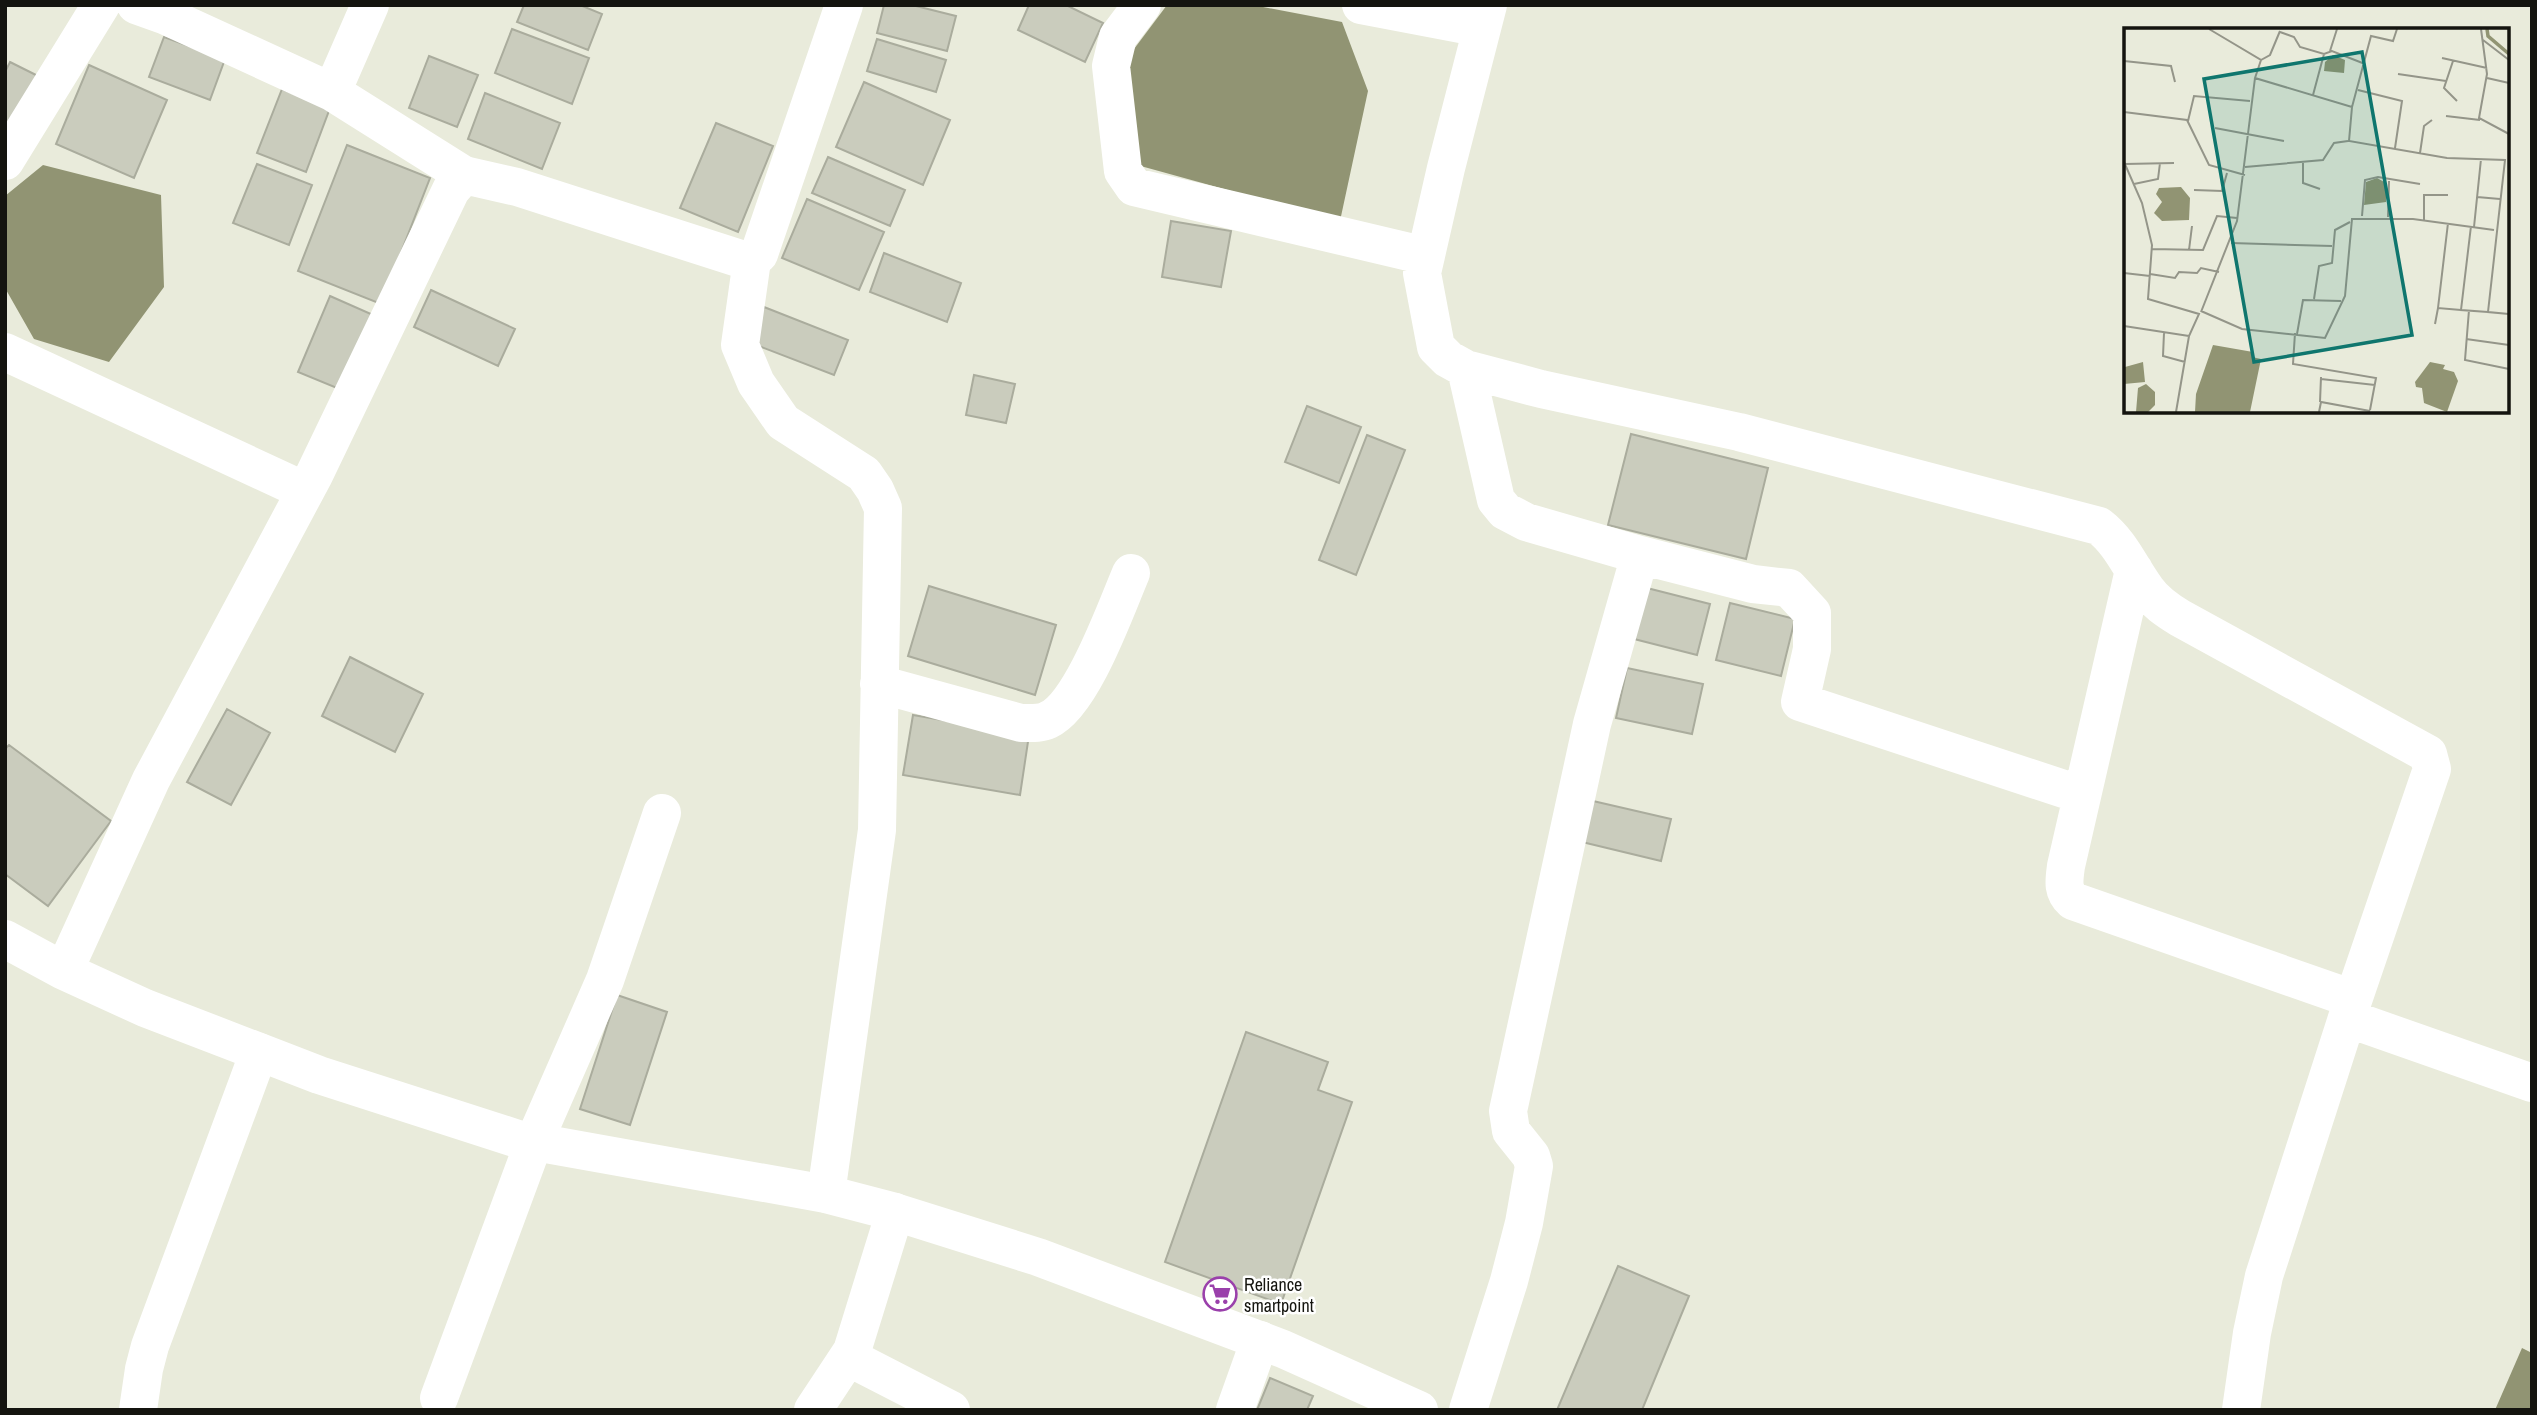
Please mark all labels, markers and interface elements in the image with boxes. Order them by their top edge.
inset map [2124,28,2509,413]
place label: Reliance smartpoint [1244,1272,1314,1318]
supermarket icon: Reliance smartpoint [1201,1275,1239,1313]

